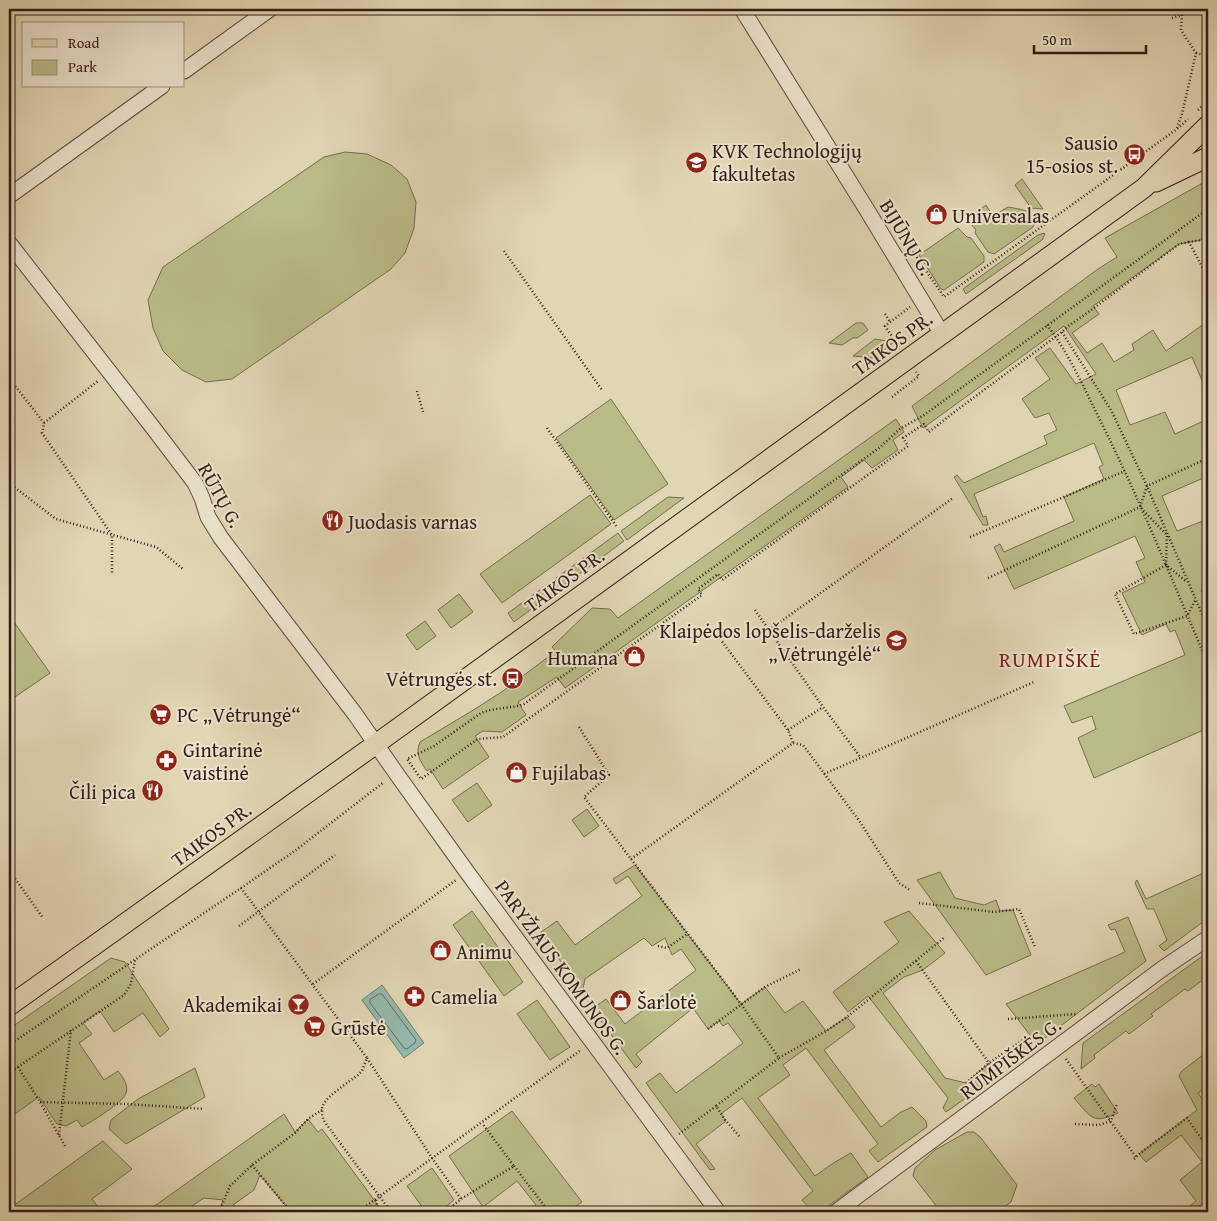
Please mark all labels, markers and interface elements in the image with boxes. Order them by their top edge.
legend [22,22,185,88]
scale bar [1034,22,1147,54]
text: 50 m [1042,29,1073,50]
text: Road [68,32,99,53]
text: Park [68,56,97,77]
place label: Sausio 15-osios st. [1026,128,1118,180]
place label: KVK Technologijų fakultetas [712,136,862,188]
bus stop icon: Sausio 15-osios st. [1122,142,1146,166]
school or university icon: KVK Technologijų fakultetas [684,150,708,174]
street label: BIJŪNŲ G. [873,193,941,281]
place label: Universalas [952,201,1050,230]
shop icon: Universalas [924,203,948,227]
street label: TAIKOS PR. [846,304,938,382]
street label: RŪTŲ G. [191,457,251,533]
place label: Juodasis varnas [345,507,477,536]
restaurant icon: Juodasis varnas [320,509,344,533]
street label: TAIKOS PR. [518,541,610,619]
place label: Klaipėdos lopšelis-darželis „Vėtrungėlė“ [659,616,881,668]
school or university icon: Klaipėdos lopšelis-darželis „Vėtrungėlė“ [885,629,909,653]
place label: Humana [547,643,619,672]
district label: RUMPIŠKĖ [999,644,1101,675]
shop icon: Humana [622,645,646,669]
place label: Vėtrungės st. [386,664,497,693]
bus stop icon: Vėtrungės st. [501,666,525,690]
place label: PC „Vėtrungė“ [177,700,301,729]
supermarket icon: PC „Vėtrungė“ [149,702,173,726]
place label: Gintarinė vaistinė [183,735,263,787]
pharmacy icon: Gintarinė vaistinė [155,749,179,773]
place label: Fujilabas [532,758,606,787]
shop icon: Fujilabas [504,760,528,784]
place label: Čili pica [69,777,137,806]
restaurant icon: Čili pica [140,779,164,803]
street label: TAIKOS PR. [165,795,257,873]
street label: PARYŽIAUS KOMUNOS G. [489,874,635,1060]
place label: Animu [456,937,512,966]
shop icon: Animu [428,939,452,963]
place label: Camelia [431,982,498,1011]
pharmacy icon: Camelia [403,984,427,1008]
place label: Šarlotė [637,987,697,1016]
shop icon: Šarlotė [609,989,633,1013]
place label: Akademikai [183,990,282,1019]
bar icon: Akademikai [286,992,310,1016]
street label: RUMPIŠKĖS G. [953,1010,1067,1106]
place label: Grūstė [331,1013,386,1042]
supermarket icon: Grūstė [303,1015,327,1039]

